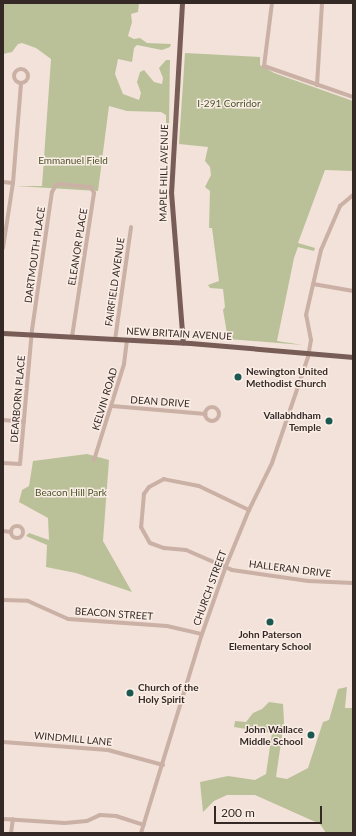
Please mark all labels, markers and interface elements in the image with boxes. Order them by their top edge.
park label: I-291 Corridor [197,98,261,110]
street label: MAPLE HILL AVENUE [157,124,171,222]
park label: Emmanuel Field [38,155,108,167]
street label: DARTMOUTH PLACE [22,206,48,304]
street label: ELEANOR PLACE [66,207,90,287]
street label: FAIRFIELD AVENUE [103,237,127,327]
street label: NEW BRITAIN AVENUE [126,325,232,343]
street label: DEARBORN PLACE [8,355,28,443]
place label: Newington United Methodist Church [246,365,328,388]
street label: KELVIN ROAD [90,366,120,432]
marker: Newington United Methodist Church [233,372,243,382]
street label: DEAN DRIVE [130,394,190,410]
place label: Vallabhdham Temple [264,409,321,432]
marker: Vallabhdham Temple [324,416,334,426]
park label: Beacon Hill Park [35,487,107,499]
street label: CHURCH STREET [191,548,229,628]
street label: HALLERAN DRIVE [248,558,332,580]
street label: BEACON STREET [74,605,154,623]
marker: John Paterson Elementary School [265,617,275,627]
place label: John Paterson Elementary School [229,628,311,652]
place label: Church of the Holy Spirit [138,681,199,704]
marker: Church of the Holy Spirit [125,688,135,698]
place label: John Wallace Middle School [240,723,303,746]
street label: WINDMILL LANE [33,730,113,748]
marker: John Wallace Middle School [306,730,316,740]
scale bar [216,798,324,824]
text: 200 m [221,805,255,820]

